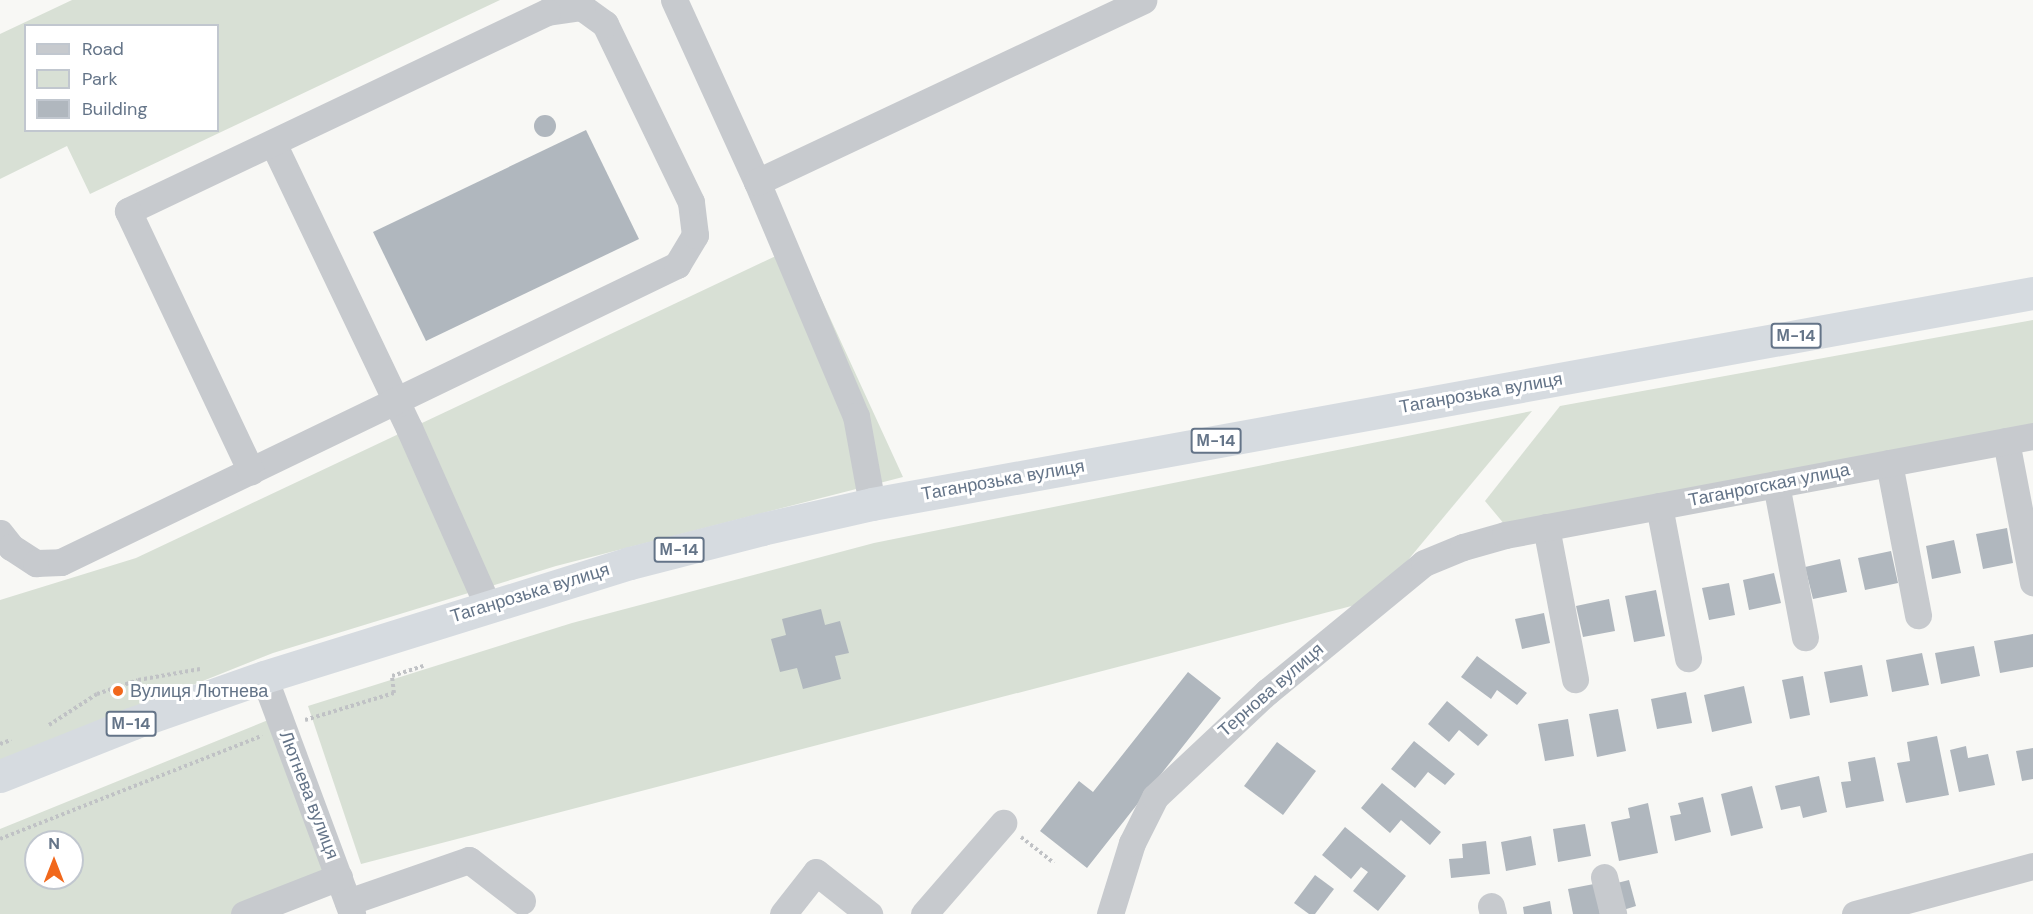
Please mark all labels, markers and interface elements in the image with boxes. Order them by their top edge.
legend [24,24,219,132]
text: Road [82,37,124,61]
text: Park [82,67,118,91]
text: Building [82,97,147,121]
road number: М-14 [1770,323,1822,349]
street label: Таганрозька вулиця [1398,368,1564,418]
road number: М-14 [1190,428,1242,454]
street label: Таганрозька вулиця [920,455,1086,505]
street label: Таганрогская улица [1687,459,1851,511]
road number: М-14 [654,537,704,563]
street label: Таганрозька вулиця [448,559,612,627]
street label: Тернова вулиця [1214,638,1328,742]
place label: Вулиця Лютнева [130,680,268,702]
marker: Вулиця Лютнева [111,684,125,698]
road number: М-14 [106,711,156,737]
street label: Лютнева вулиця [275,728,343,862]
north arrow [24,830,84,890]
text: N [48,833,60,854]

